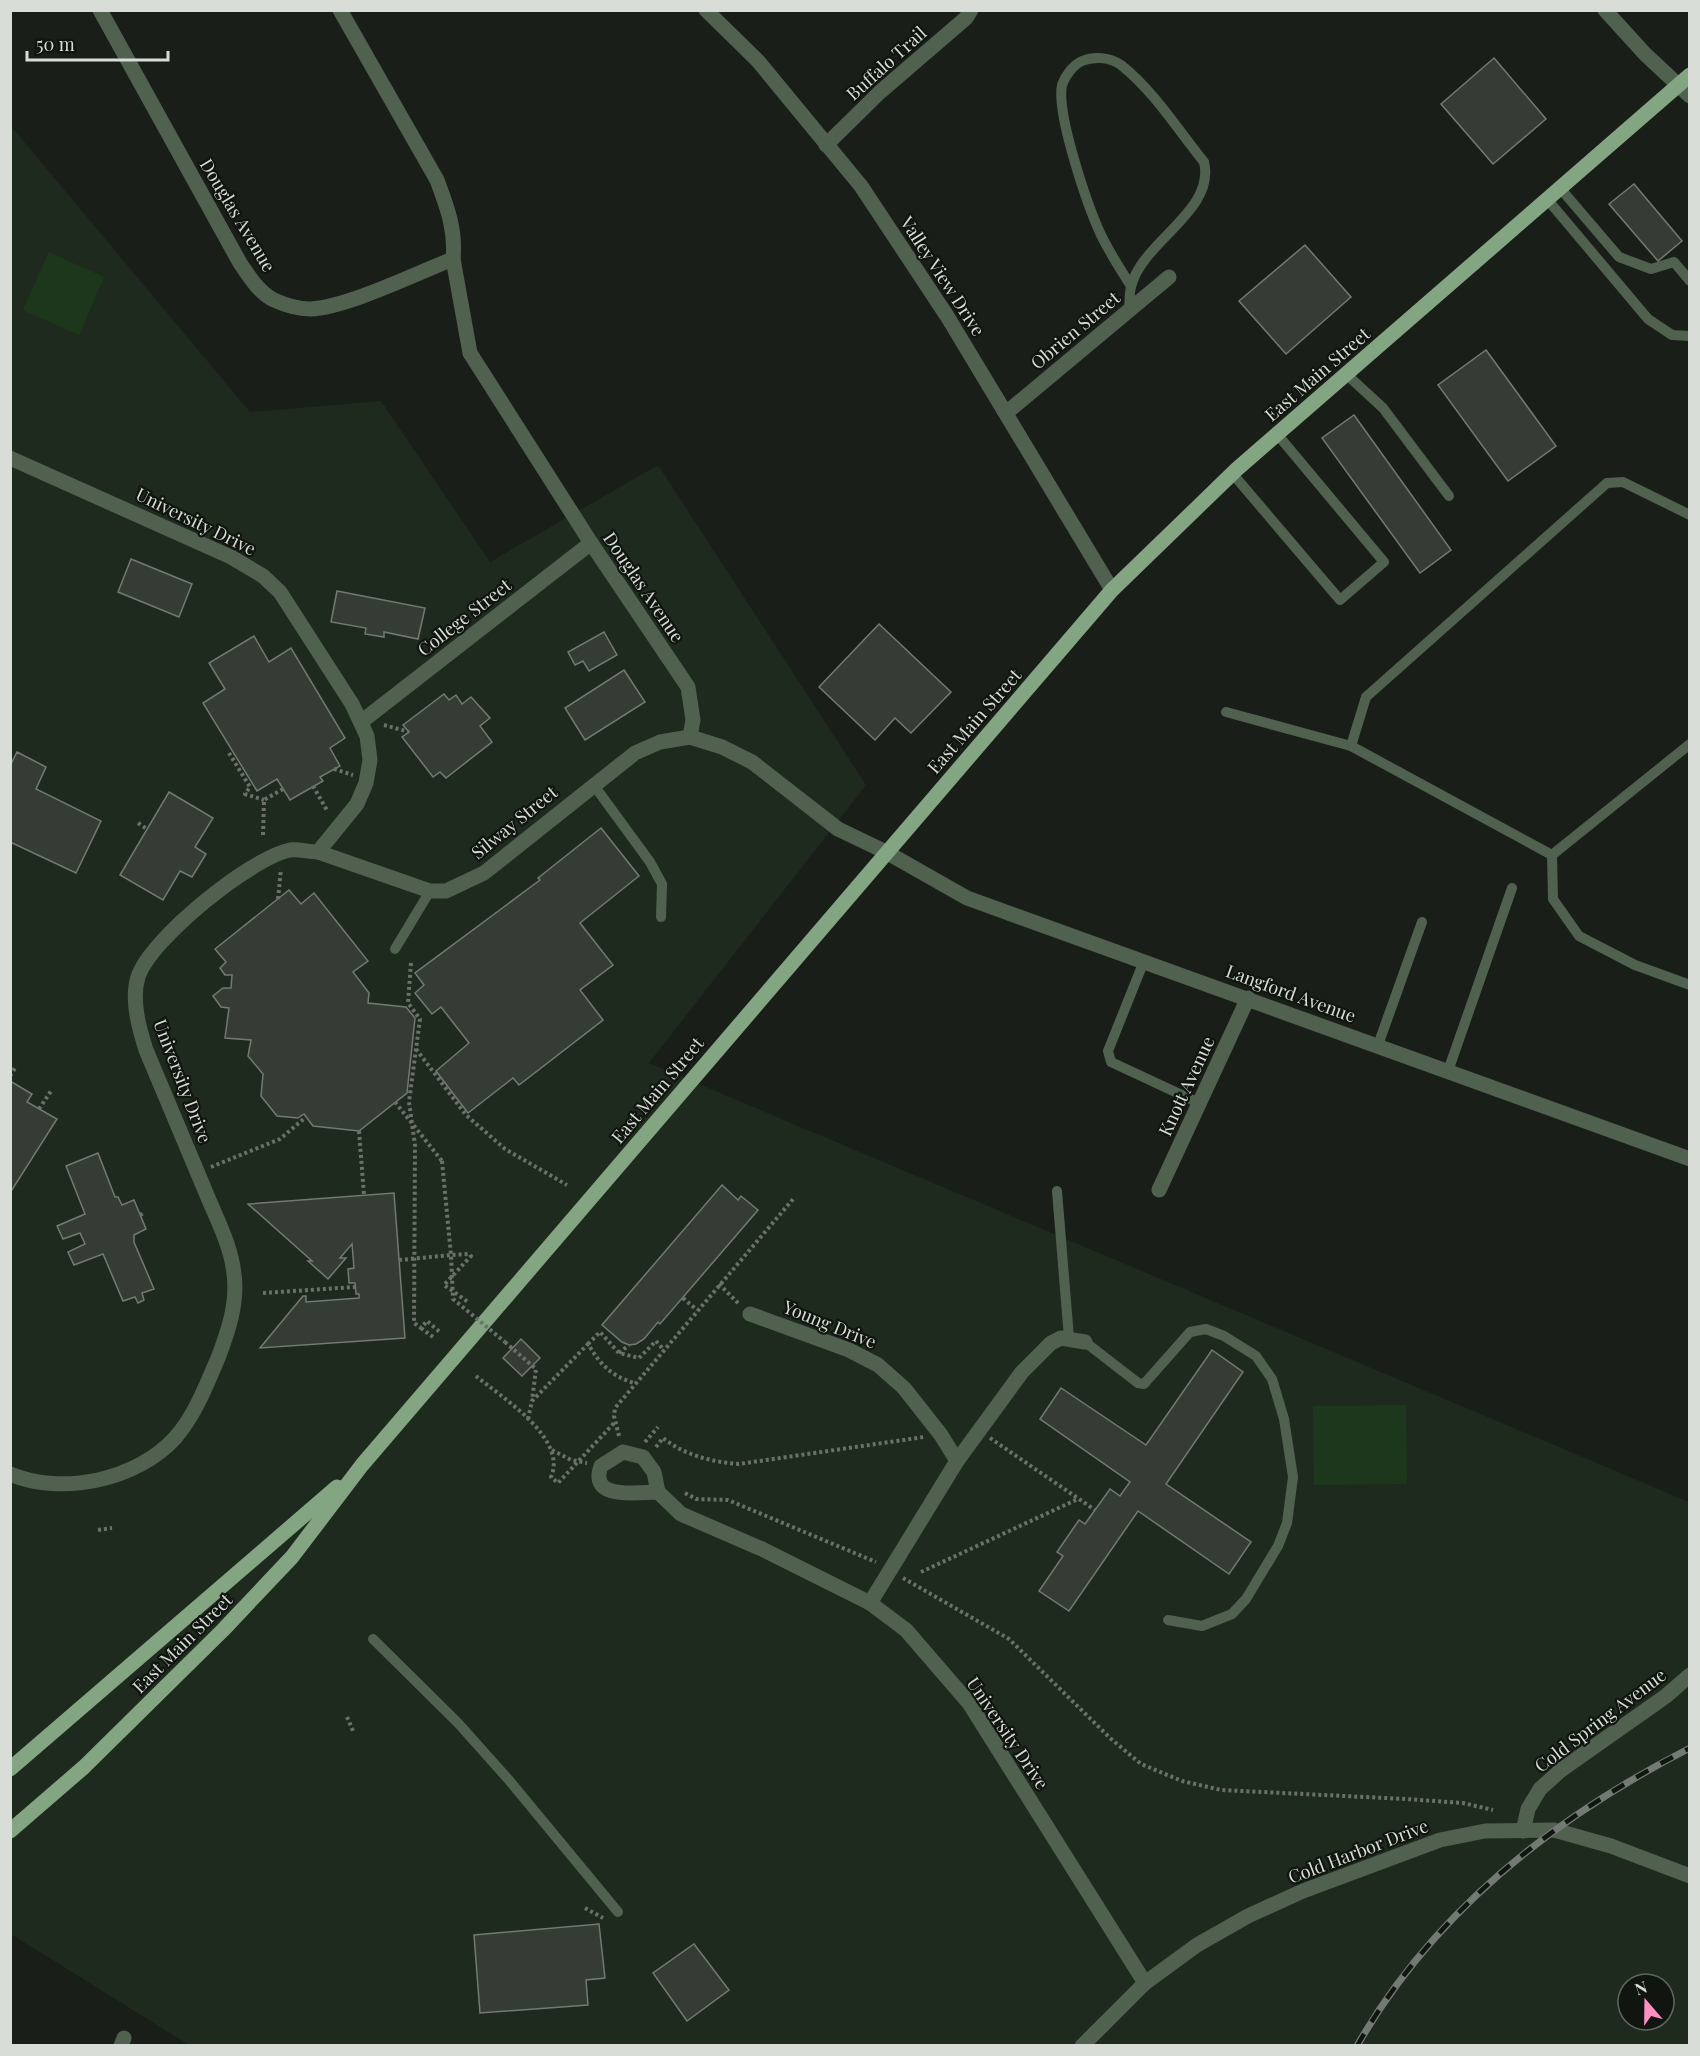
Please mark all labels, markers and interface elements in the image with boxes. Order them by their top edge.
street label: Buffalo Trail [841,21,931,105]
scale bar [27,24,168,62]
text: 50 m [36,32,75,56]
street label: Douglas Avenue [195,154,281,276]
street label: Valley View Drive [895,211,991,340]
street label: Obrien Street [1025,285,1125,374]
street label: East Main Street [1259,321,1375,426]
street label: University Drive [132,482,260,560]
street label: Douglas Avenue [598,527,690,647]
street label: College Street [412,573,516,661]
street label: East Main Street [922,663,1027,779]
street label: Silway Street [466,780,563,864]
street label: Langford Avenue [1223,958,1359,1028]
street label: University Drive [148,1016,218,1146]
street label: East Main Street [605,1031,709,1148]
street label: Knott Avenue [1152,1032,1220,1140]
street label: Young Drive [779,1294,880,1354]
street label: East Main Street [127,1587,238,1698]
street label: Cold Spring Avenue [1529,1663,1671,1777]
street label: University Drive [962,1672,1054,1794]
street label: Cold Harbor Drive [1284,1813,1432,1889]
north arrow [1616,1972,1676,2032]
text: N [1632,1975,1650,1999]

